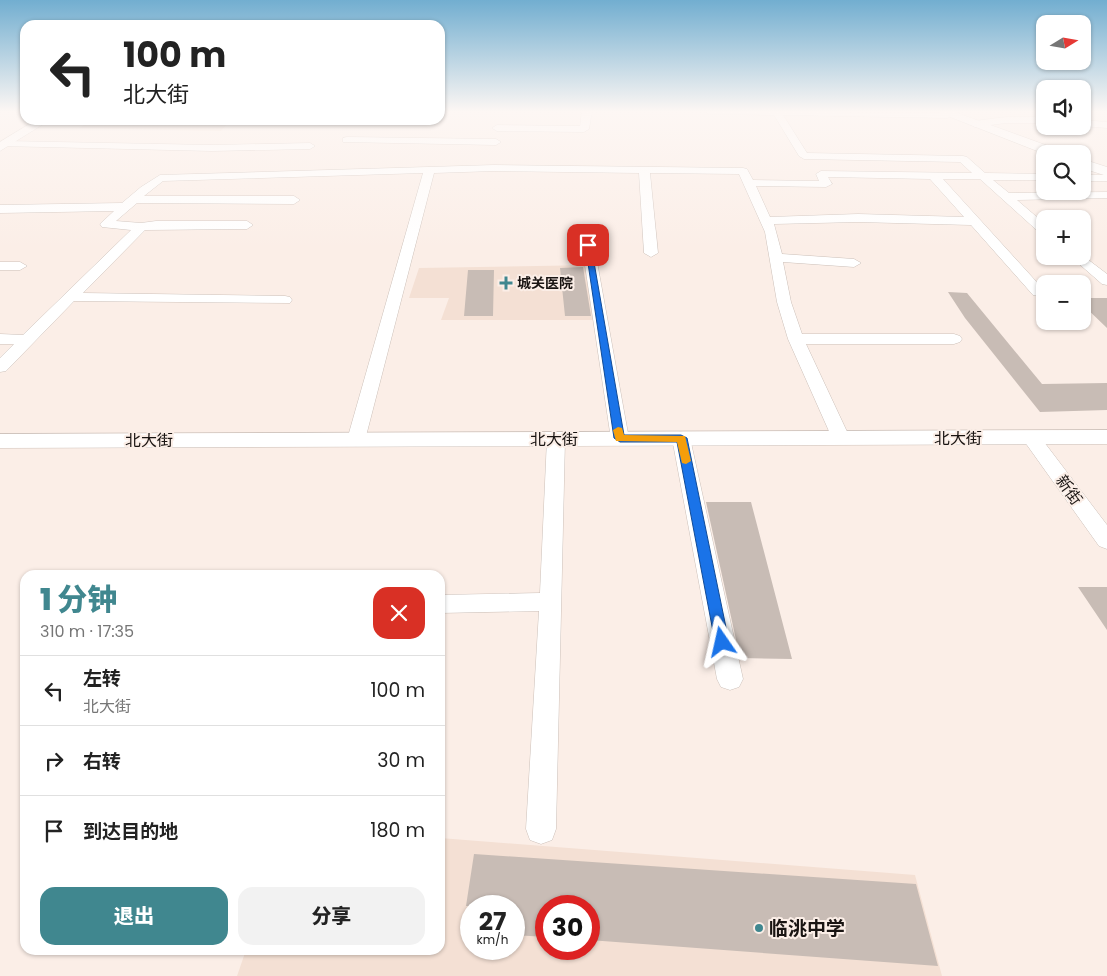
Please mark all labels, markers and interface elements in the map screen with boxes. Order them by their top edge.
north arrow [1036,15,1091,70]
map controls [1036,15,1091,330]
text: 100 m [123,30,226,79]
icon: left [40,40,105,105]
text: 北大街 [123,79,189,110]
button: sound [1036,80,1091,135]
button: search [1036,145,1091,200]
button: + [1036,210,1091,265]
pin [567,224,609,266]
icon: arrive [574,231,602,259]
place label: 城关医院 [517,273,573,293]
button: − [1036,275,1091,330]
marker: 城关医院 [499,276,513,290]
street label: 北大街 [934,427,982,450]
street label: 北大街 [530,428,578,451]
street label: 北大街 [125,429,173,452]
street label: 新街 [1050,470,1088,510]
text: 1 分钟 [40,578,117,621]
button: close [373,587,425,639]
position arrow [695,615,747,667]
text: 310 m · 17:35 [40,620,134,643]
text: 左转 [83,665,121,692]
icon: left [40,677,68,705]
text: 100 m [370,677,425,704]
text: 北大街 [83,695,131,718]
icon: right [40,747,68,775]
text: 30 m [377,747,425,774]
text: 右转 [83,748,121,775]
icon: arrive [40,817,68,845]
text: 180 m [370,817,425,844]
text: 到达目的地 [83,818,178,845]
button: 退出 [40,887,228,945]
button: 分享 [238,887,425,945]
speed limit sign: 30 [535,895,600,960]
text: 27 [479,904,506,939]
place label: 临洮中学 [769,915,845,942]
marker: 临洮中学 [753,922,765,934]
text: km/h [477,931,508,948]

